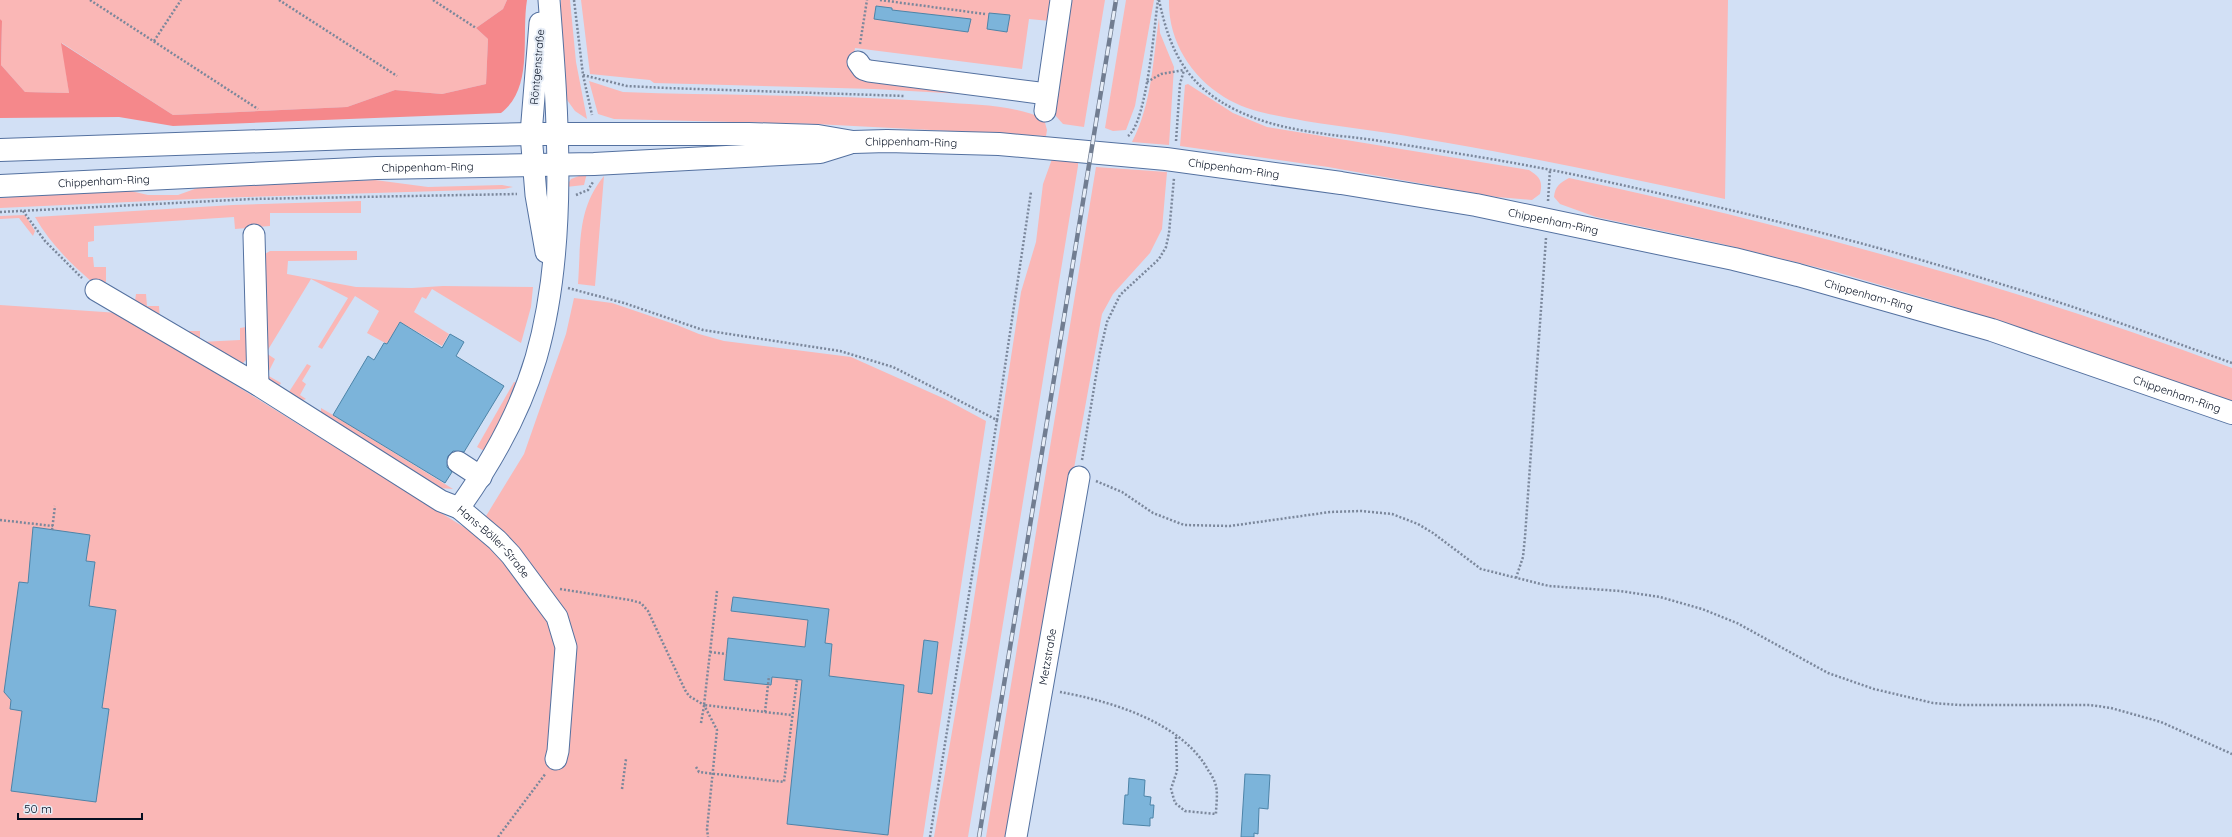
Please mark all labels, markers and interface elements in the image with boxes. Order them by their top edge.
street label: Röntgenstraße [527,29,547,105]
street label: Chippenham-Ring [865,134,957,150]
street label: Chippenham-Ring [1187,155,1280,181]
street label: Chippenham-Ring [381,159,474,175]
street label: Chippenham-Ring [58,172,150,190]
street label: Chippenham-Ring [1507,205,1600,237]
street label: Chippenham-Ring [1823,276,1915,314]
street label: Chippenham-Ring [2131,372,2223,416]
street label: Hans-Böller-Straße [454,502,533,581]
street label: Metzstraße [1036,627,1059,686]
scale bar [18,795,142,821]
text: 50 m [24,801,52,816]

